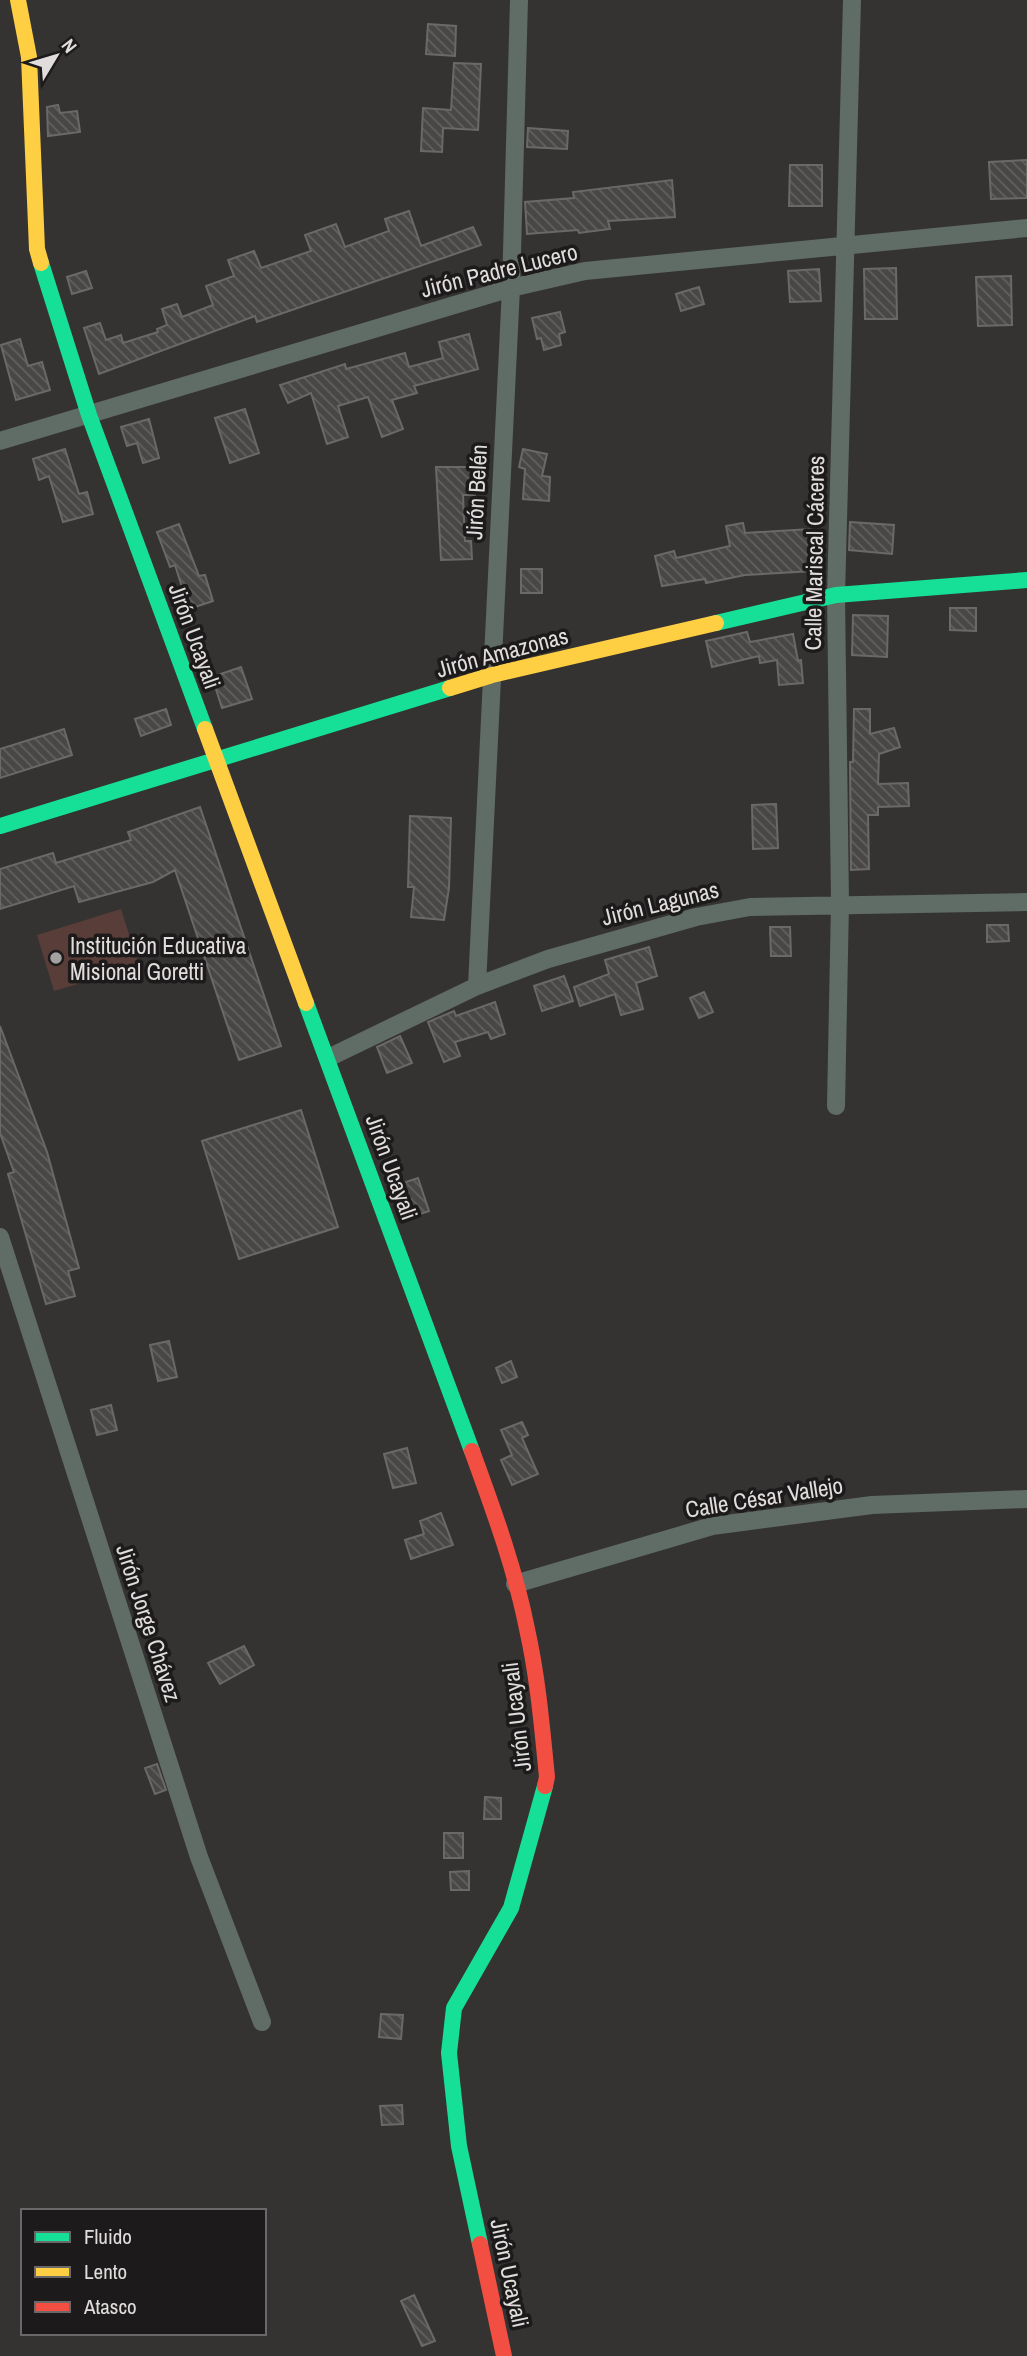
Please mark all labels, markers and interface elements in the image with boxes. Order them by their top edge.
north arrow [21,21,91,91]
text: N [56,33,83,58]
street label: Jirón Padre Lucero [417,236,581,304]
street label: Jirón Belén [458,444,494,540]
street label: Calle Mariscal Cáceres [797,455,831,651]
street label: Jirón Ucayali [162,579,228,693]
street label: Jirón Amazonas [433,620,571,684]
street label: Jirón Lagunas [598,874,722,932]
place label: Institución Educativa Misional Goretti [70,930,247,987]
marker: Institución Educativa Misional Goretti [48,950,64,966]
street label: Jirón Ucayali [359,1110,425,1224]
street label: Calle César Vallejo [683,1469,845,1525]
street label: Jirón Jorge Chávez [109,1540,189,1706]
street label: Jirón Ucayali [494,1660,538,1774]
legend [21,2209,266,2335]
street label: Jirón Ucayali [483,2216,537,2330]
text: Fluido [84,2222,132,2251]
text: Lento [84,2257,127,2286]
text: Atasco [83,2292,137,2321]

